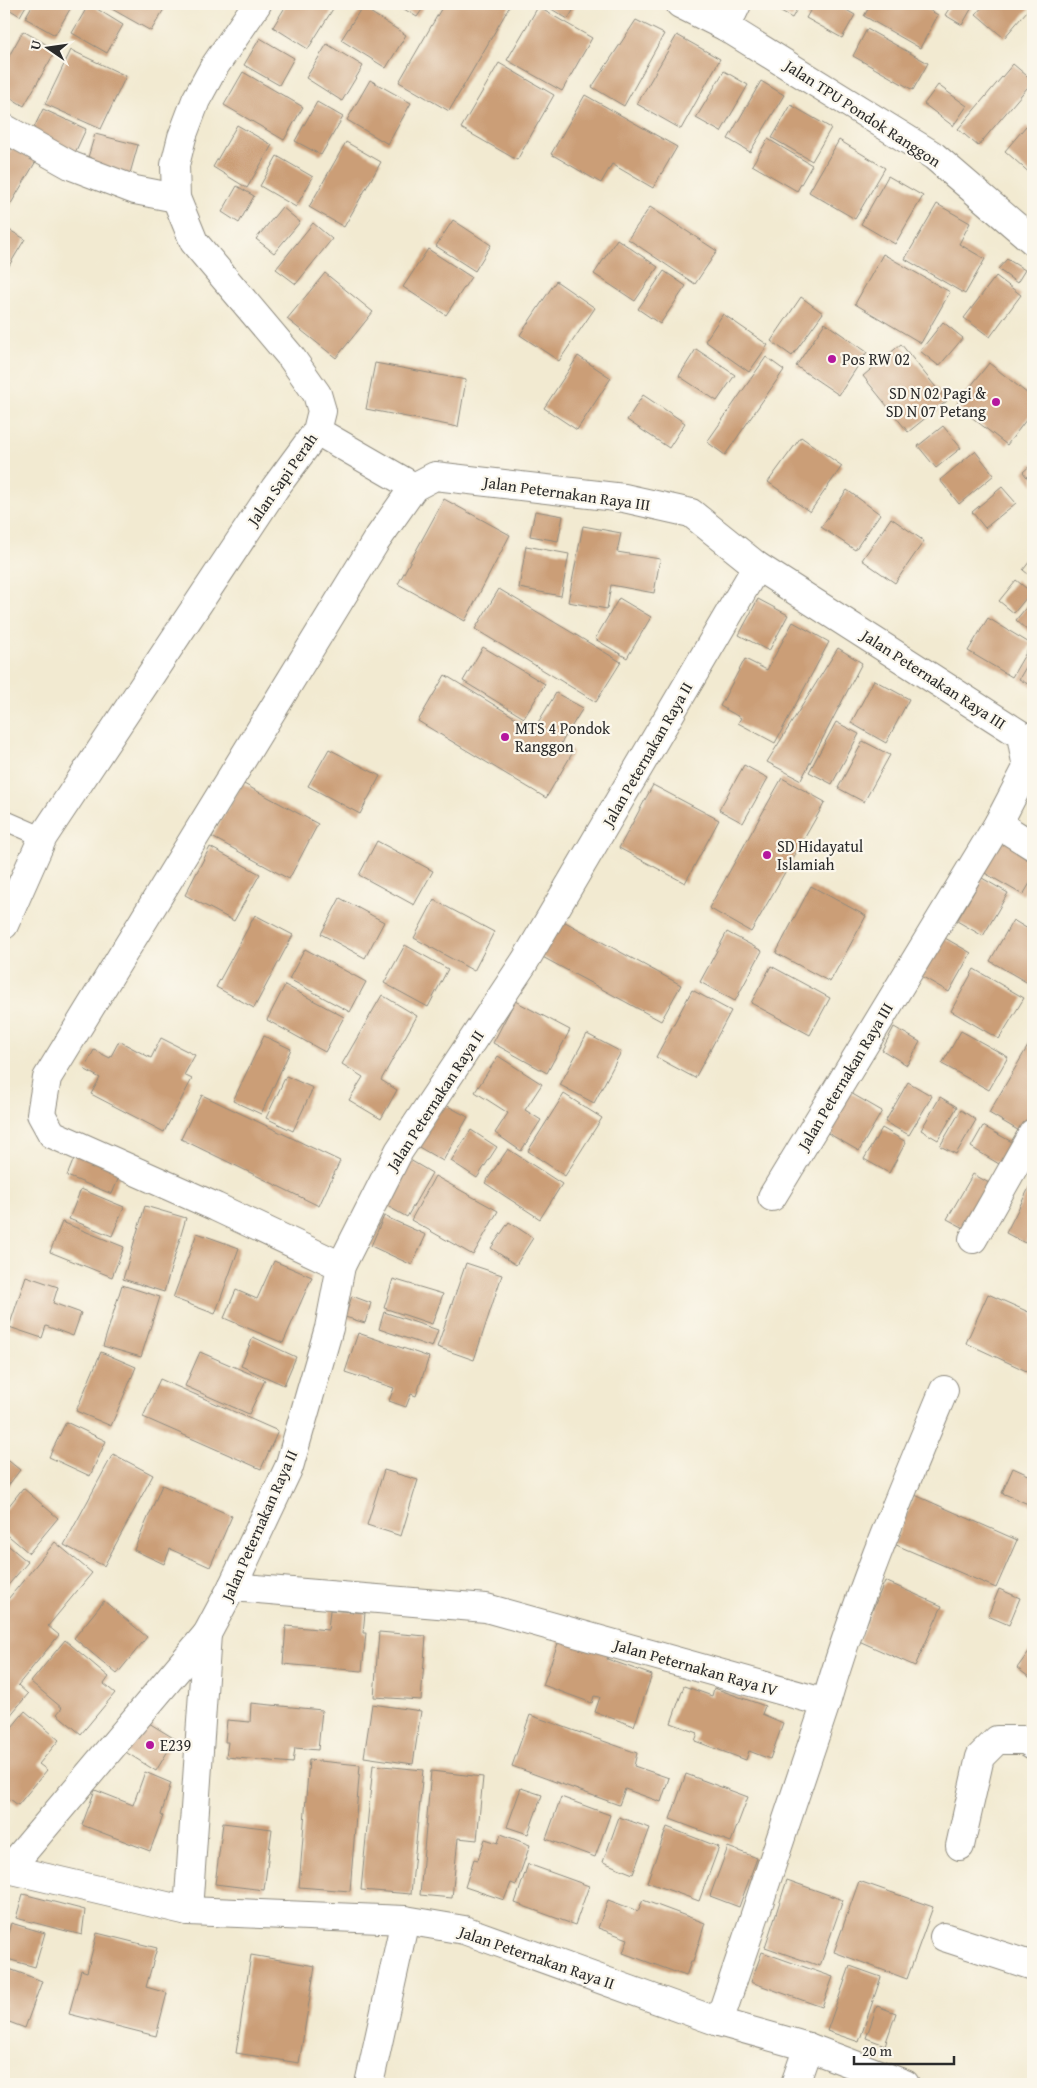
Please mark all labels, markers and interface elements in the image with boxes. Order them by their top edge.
north arrow [22,22,72,72]
text: U [25,38,46,52]
street label: Jalan TPU Pondok Ranggon [779,52,946,173]
place label: Pos RW 02 [842,347,910,371]
marker: Pos RW 02 [826,353,838,365]
place label: SD N 02 Pagi & SD N 07 Petang [886,381,986,423]
marker: SD N 02 Pagi & SD N 07 Petang [990,396,1002,408]
street label: Jalan Sapi Perah [240,428,323,532]
street label: Jalan Peternakan Raya III [480,469,652,517]
street label: Jalan Peternakan Raya III [855,622,1011,735]
street label: Jalan Peternakan Raya II [595,677,698,832]
place label: MTS 4 Pondok Ranggon [515,716,611,758]
marker: MTS 4 Pondok Ranggon [499,731,511,743]
place label: SD Hidayatul Islamiah [777,834,864,876]
marker: SD Hidayatul Islamiah [761,849,773,861]
street label: Jalan Peternakan Raya III [790,998,899,1156]
street label: Jalan Peternakan Raya II [379,1025,490,1177]
street label: Jalan Peternakan Raya II [214,1446,303,1606]
street label: Jalan Peternakan Raya IV [610,1632,781,1702]
place label: E239 [160,1733,192,1757]
marker: E239 [144,1739,156,1751]
street label: Jalan Peternakan Raya II [454,1918,618,1995]
scale bar [854,2033,954,2065]
text: 20 m [862,2040,893,2061]

